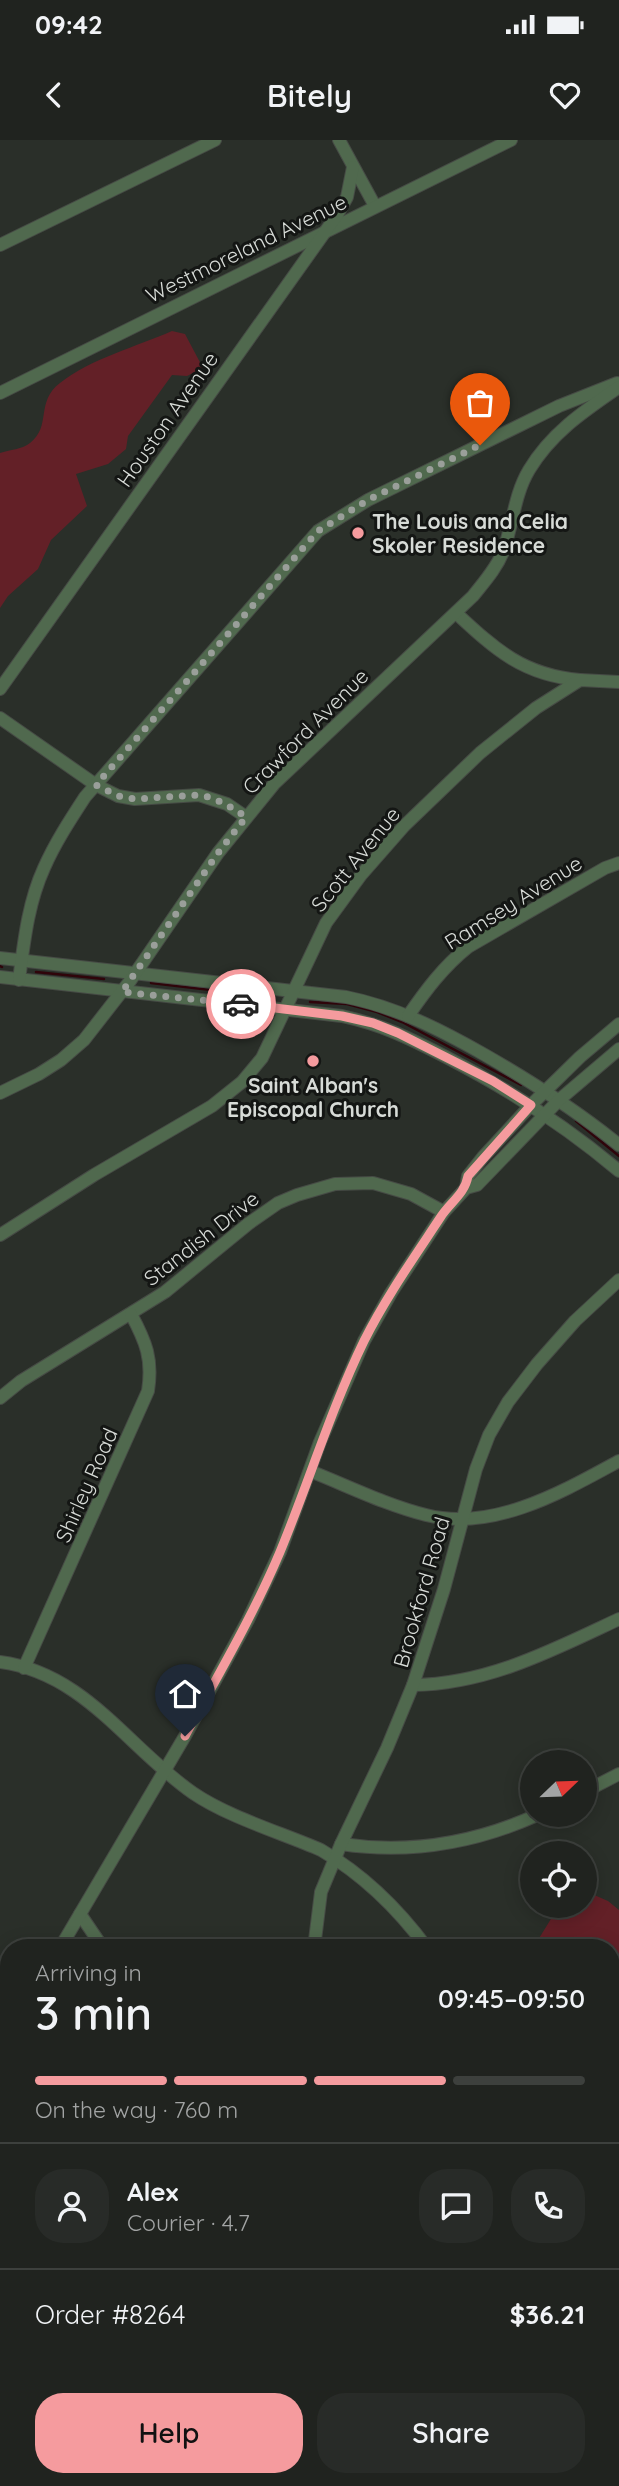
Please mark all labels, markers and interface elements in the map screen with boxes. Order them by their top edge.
text: 09:42 [35,8,103,41]
text: Bitely [267,75,352,115]
icon: back [35,76,73,114]
icon: heart [546,76,584,114]
street label: Westmoreland Avenue [141,188,351,308]
street label: Houston Avenue [111,346,223,492]
pin [450,373,510,445]
icon: bag [461,384,499,422]
place label: The Louis and Celia Skoler Residence [372,508,568,558]
marker: The Louis and Celia Skoler Residence [350,525,366,541]
street label: Crawford Avenue [237,663,373,799]
street label: Scott Avenue [305,801,405,917]
street label: Ramsey Avenue [439,849,587,955]
courier [206,969,276,1039]
icon: car [222,985,260,1023]
marker: Saint Alban's Episcopal Church [305,1053,321,1069]
place label: Saint Alban's Episcopal Church [227,1072,399,1122]
street label: Standish Drive [138,1185,264,1291]
street label: Shirley Road [49,1424,123,1546]
street label: Brookford Road [387,1514,455,1670]
pin [155,1664,215,1736]
icon: home [166,1675,204,1713]
north arrow [520,1750,597,1827]
map controls [520,1750,597,1918]
button: locate [520,1841,597,1918]
text: Arriving in [35,1958,142,1987]
text: 09:45–09:50 [438,1982,585,2015]
text: 3 min [35,1984,152,2042]
text: On the way · 760 m [35,2095,238,2124]
button: person [35,2169,109,2243]
button: chat [419,2169,493,2243]
button: phone [511,2169,585,2243]
text: Alex [127,2175,178,2208]
text: Courier · 4.7 [127,2208,250,2237]
text: Order #8264 [35,2298,185,2331]
text: $36.21 [510,2298,585,2331]
button: Help [35,2393,303,2473]
button: Share [317,2393,585,2473]

